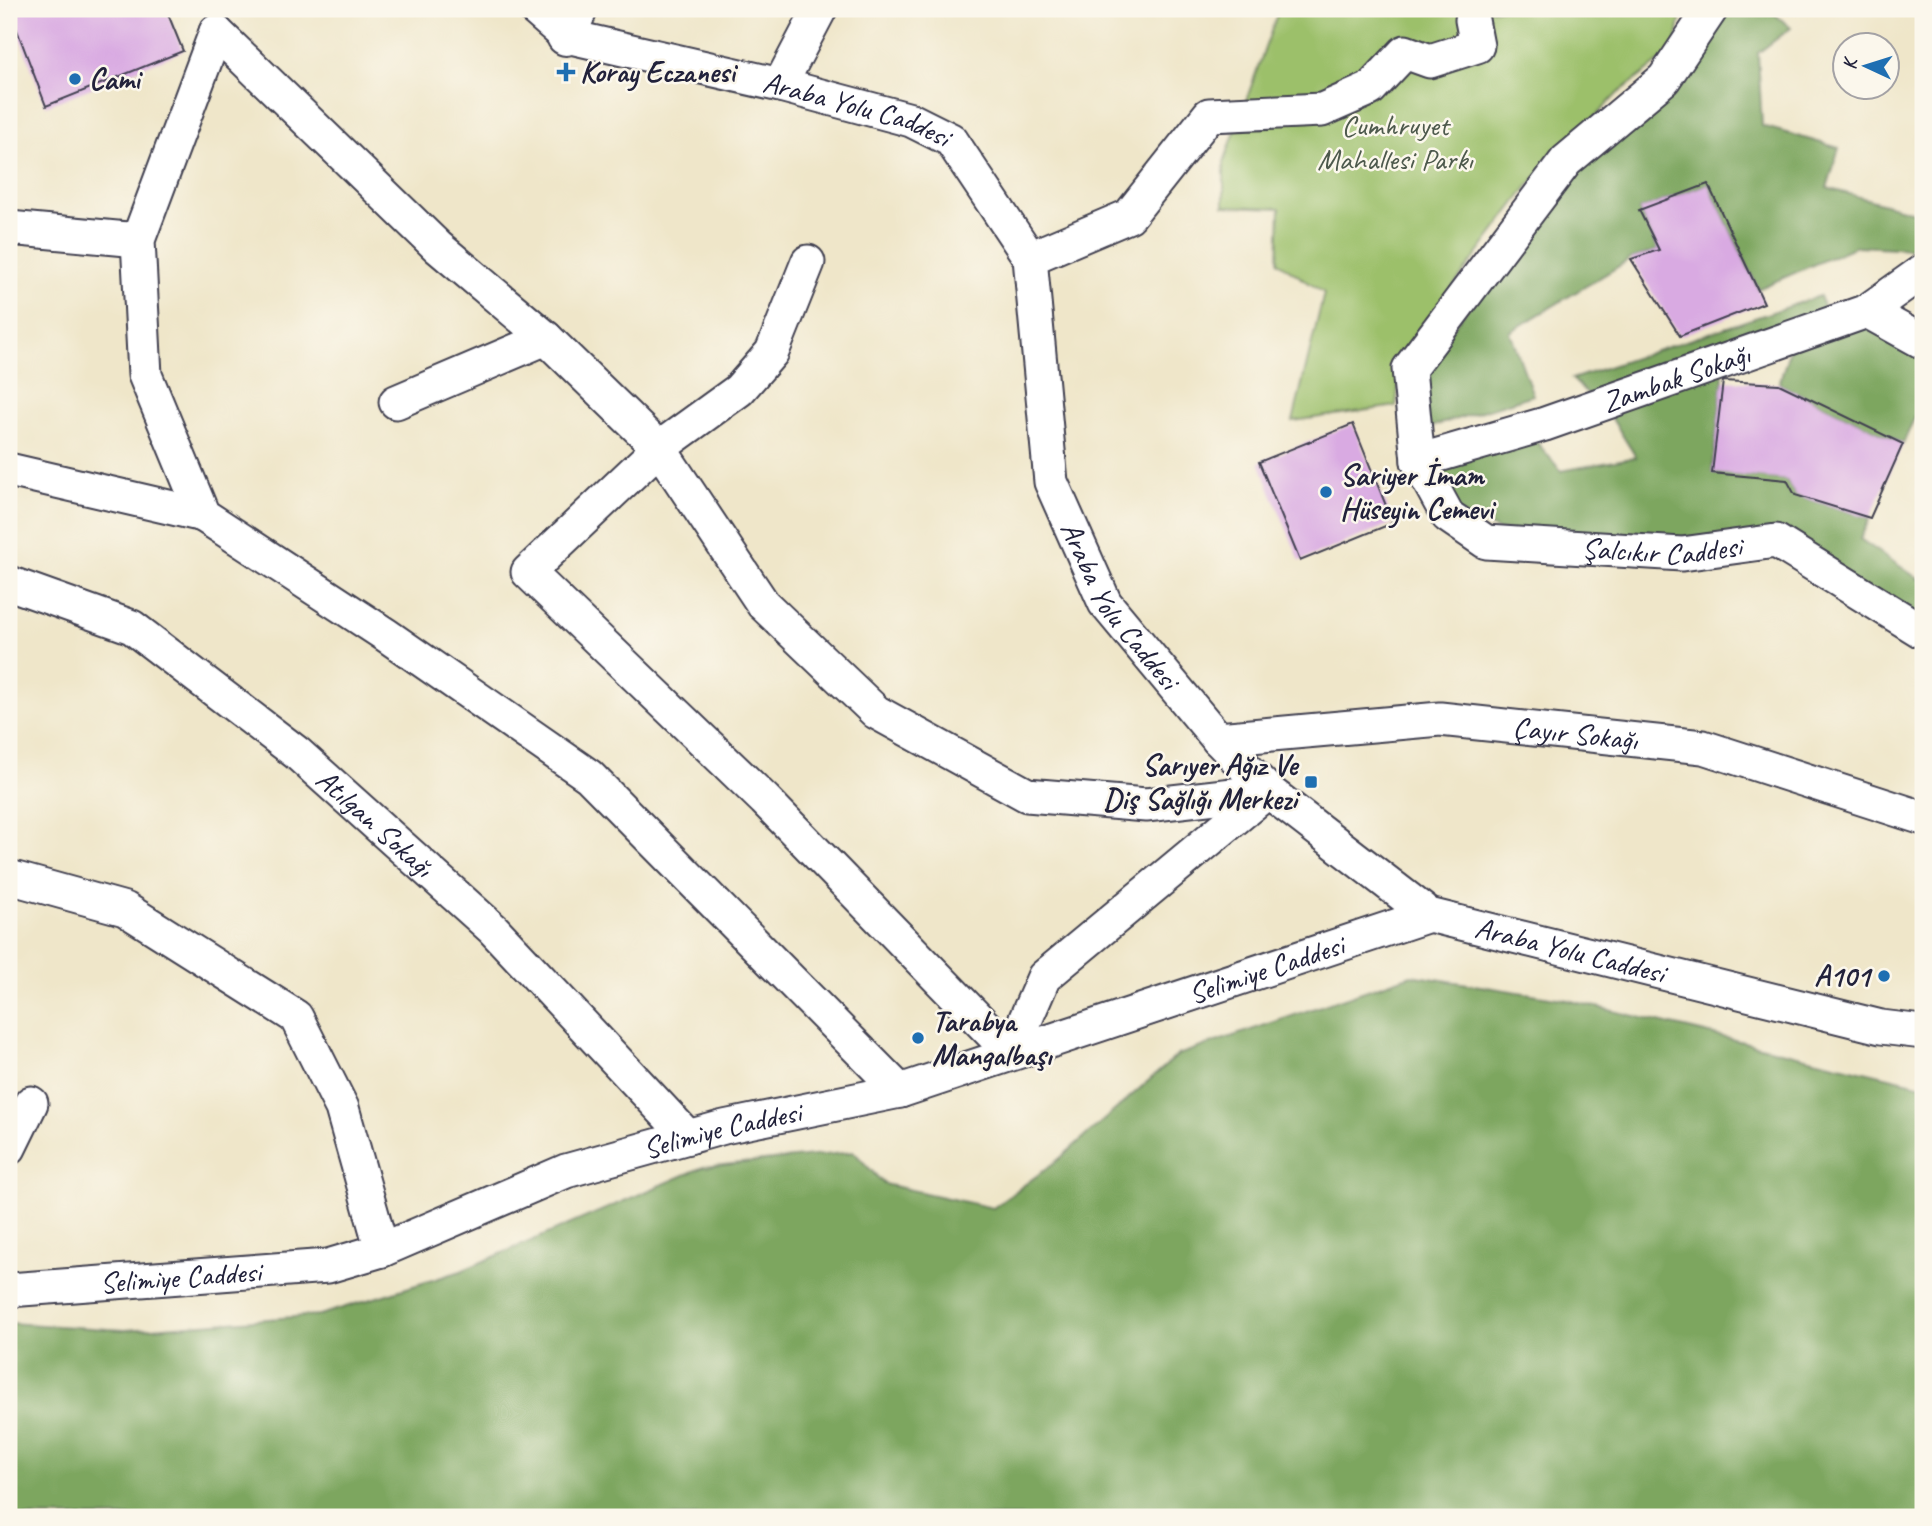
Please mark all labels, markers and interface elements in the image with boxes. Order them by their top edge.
north arrow [1830,32,1900,102]
place label: Koray Eczanesi [580,53,739,92]
text: K [1838,55,1863,71]
place label: Cami [89,60,144,98]
street label: Araba Yolu Caddesi [760,63,960,157]
marker: Koray Eczanesi [558,64,574,80]
marker: Cami [67,71,83,87]
park label: Cumhruyet Mahallesi Parkı [1317,106,1474,178]
street label: Zambak Sokağı [1597,334,1756,421]
place label: Sariyer İmam Hüseyin Cemevi [1340,456,1497,529]
marker: Sariyer İmam Hüseyin Cemevi [1318,484,1334,500]
street label: Araba Yolu Caddesi [1052,515,1190,700]
street label: Şalcıkır Caddesi [1581,527,1747,573]
street label: Çayır Sokağı [1511,708,1641,759]
place label: Sarıyer Ağız Ve Diş Sağlığı Merkezi [1103,746,1301,818]
street label: Atılgan Sokağı [308,760,443,886]
marker: Sarıyer Ağız Ve Diş Sağlığı Merkezi [1303,774,1319,790]
street label: Araba Yolu Caddesi [1471,908,1672,993]
street label: Selimiye Caddesi [1184,925,1352,1013]
place label: A101 [1814,957,1873,995]
marker: A101 [1876,968,1892,984]
place label: Tarabya Mangalbaşı [932,1002,1054,1074]
marker: Tarabya Mangalbaşı [910,1030,926,1046]
street label: Selimiye Caddesi [639,1092,808,1168]
street label: Selimiye Caddesi [99,1252,266,1302]

